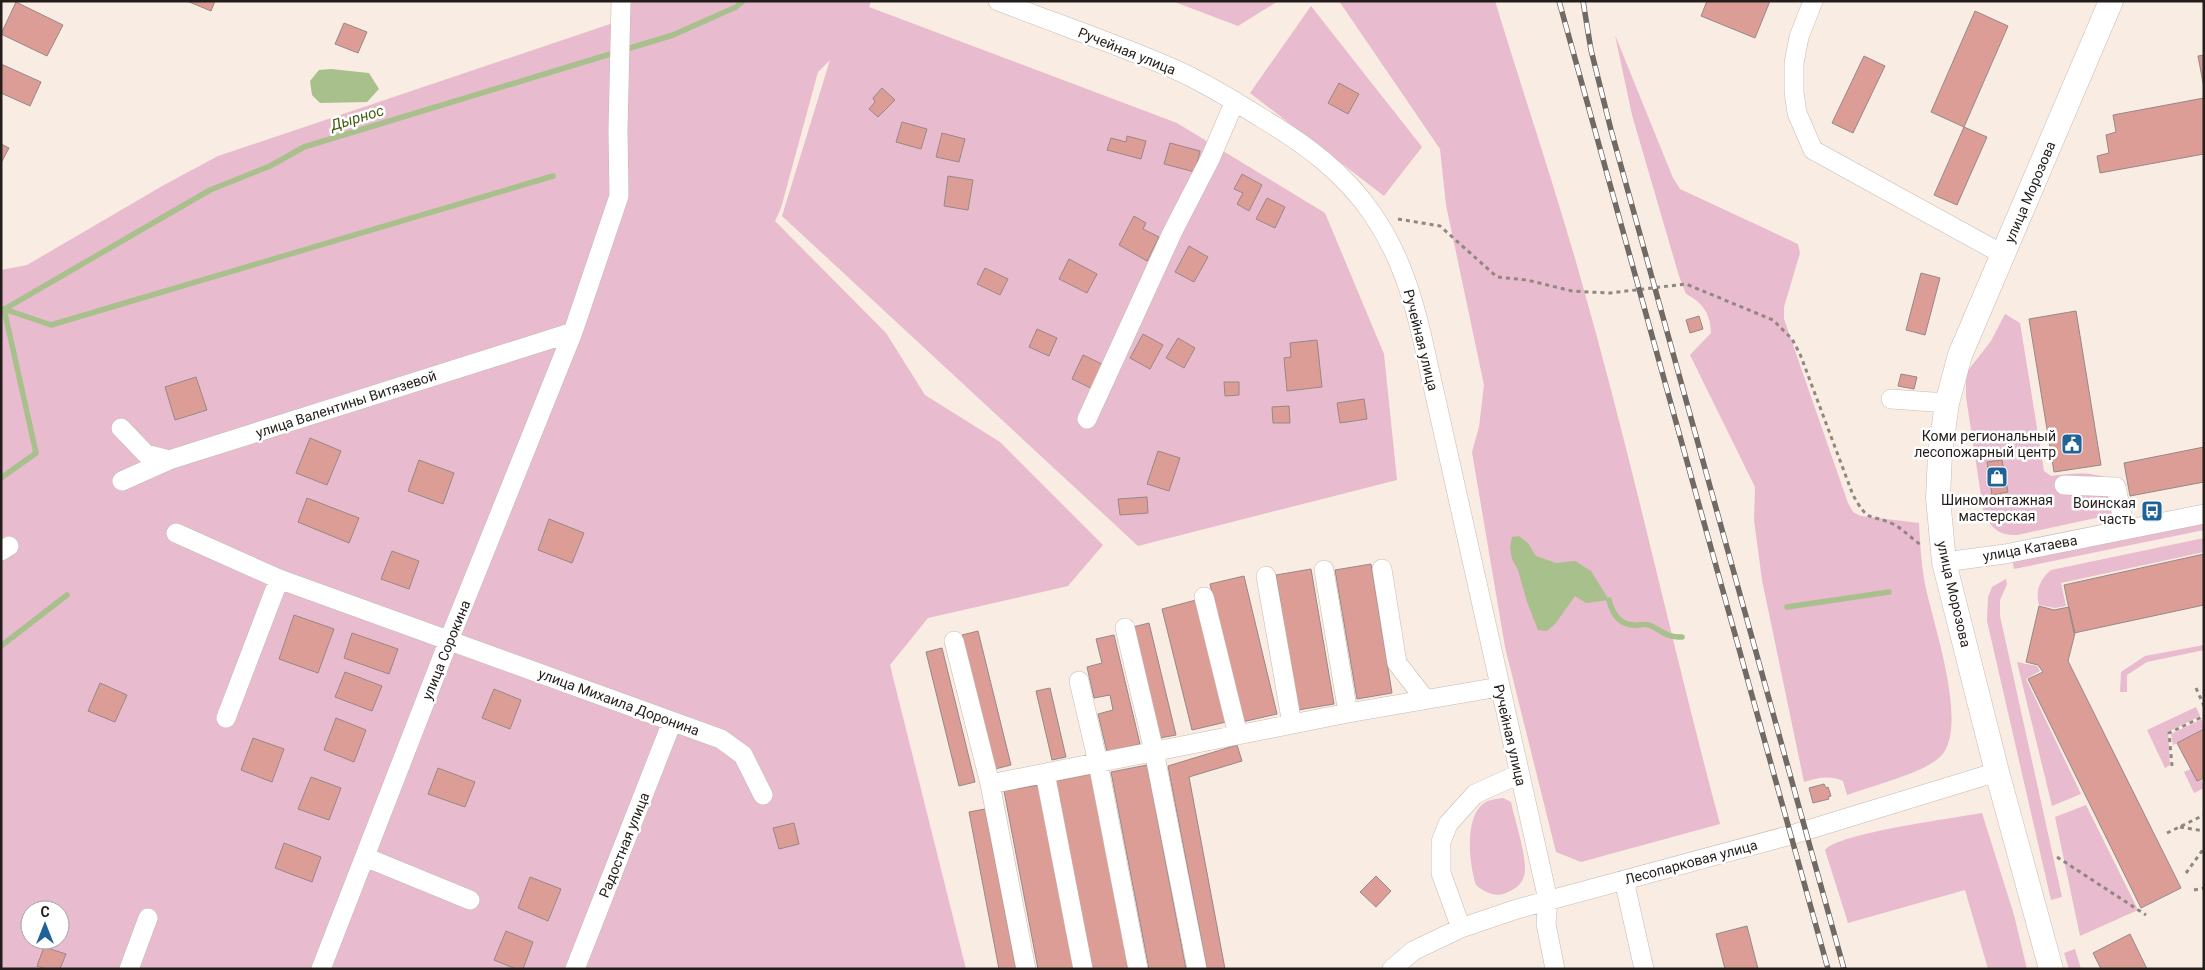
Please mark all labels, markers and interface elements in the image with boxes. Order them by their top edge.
street label: Ручейная улица [1076,24,1178,78]
water label: Дырнос [327,101,386,135]
street label: улица Морозова [2001,139,2059,245]
street label: Ручейная улица [1401,288,1441,392]
street label: улица Валентины Витязевой [254,367,438,441]
place label: Коми региональный лесопожарный центр [1914,428,2056,460]
public building icon: Коми региональный лесопожарный центр [2060,432,2084,456]
shop icon: Шиномонтажная мастерская [1985,465,2009,489]
place label: Шиномонтажная мастерская [1941,492,2053,524]
place label: Воинская часть [2073,495,2136,527]
bus stop icon: Воинская часть [2140,499,2164,523]
street label: улица Катаева [1981,532,2079,564]
street label: улица Морозова [1934,539,1974,649]
street label: улица Сорокина [419,598,473,702]
street label: улица Михаила Доронина [536,665,702,739]
street label: Ручейная улица [1491,683,1529,787]
street label: Радостная улица [596,790,652,900]
street label: Лесопарковая улица [1623,837,1759,887]
north arrow [20,900,70,950]
text: С [40,904,50,920]

